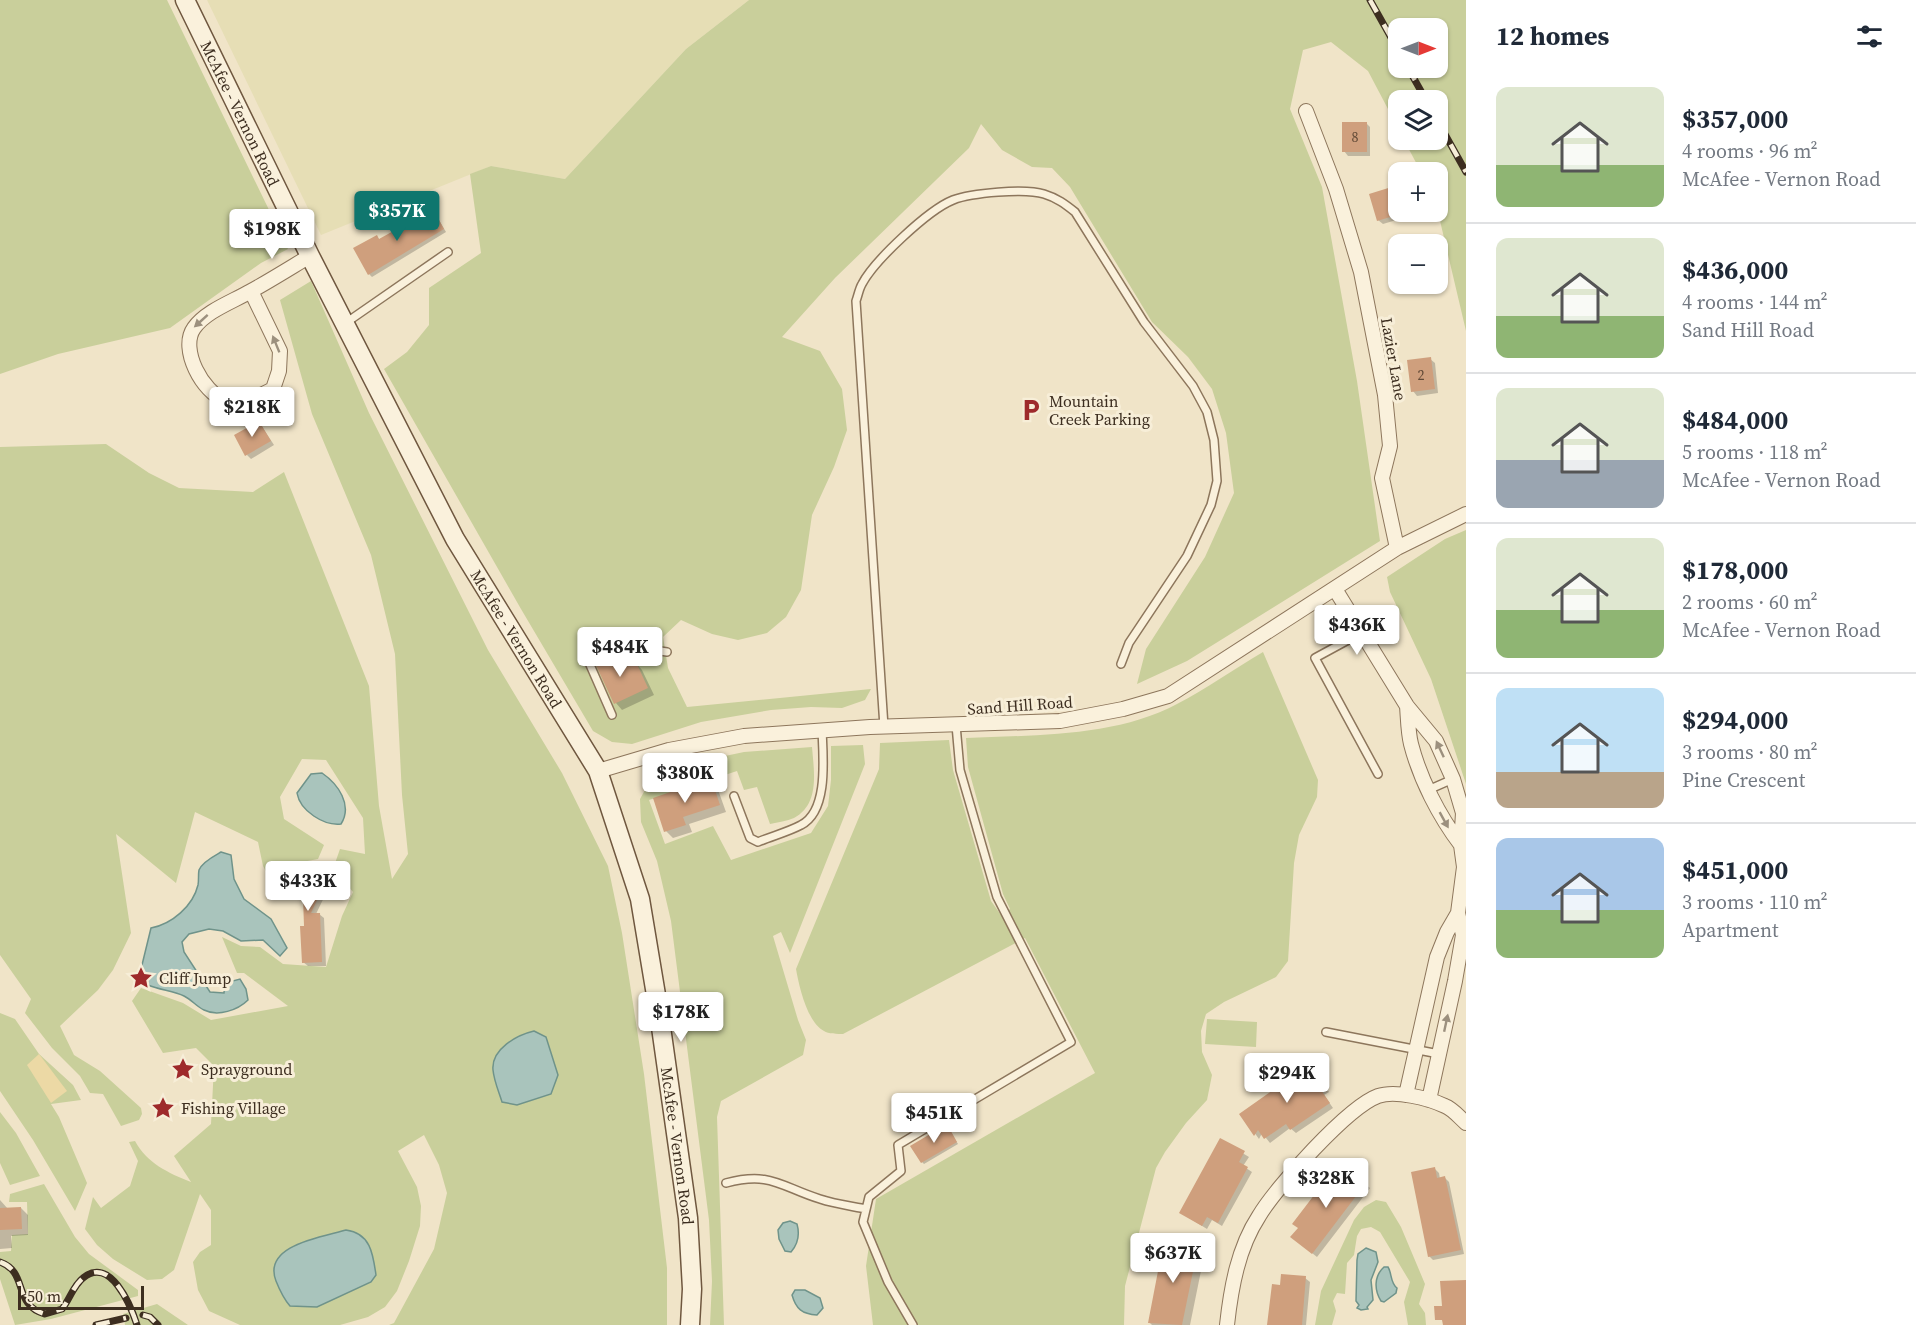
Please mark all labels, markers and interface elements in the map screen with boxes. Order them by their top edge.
north arrow [1388,18,1448,78]
map controls [1388,18,1448,294]
text: 12 homes [1496,18,1609,54]
icon: filters [1853,20,1886,53]
street label: McAfee - Vernon Road [196,37,285,189]
button: layers [1388,90,1448,150]
text: $357,000 [1682,101,1788,137]
icon: home [1544,111,1616,183]
house number: 8 [1352,127,1359,147]
text: 4 rooms · 96 m² [1682,137,1818,165]
button: + [1388,162,1448,222]
text: McAfee - Vernon Road [1682,165,1881,193]
pin: $357K [355,191,439,242]
text: $357K [368,196,426,224]
pin: $198K [230,209,314,260]
text: $198K [243,214,301,242]
button: − [1388,234,1448,294]
text: $436,000 [1682,252,1788,288]
icon: home [1544,262,1616,334]
text: 4 rooms · 144 m² [1682,288,1828,316]
one-way arrow [194,314,209,327]
street label: Lazier Lane [1376,316,1412,402]
text: Sand Hill Road [1682,316,1814,344]
one-way arrow [271,334,281,352]
house number: 2 [1418,365,1425,385]
pin: $218K [210,387,294,438]
place label: Mountain Creek Parking [1049,390,1150,430]
text: $218K [223,392,281,420]
parking icon: Mountain Creek Parking [1018,397,1044,423]
text: $484,000 [1682,402,1788,438]
icon: home [1544,412,1616,484]
text: 5 rooms · 118 m² [1682,438,1828,466]
text: McAfee - Vernon Road [1682,466,1881,494]
text: $178,000 [1682,552,1788,588]
icon: home [1544,562,1616,634]
street label: McAfee - Vernon Road [465,565,568,712]
text: 2 rooms · 60 m² [1682,588,1818,616]
pin: $436K [1315,605,1399,656]
text: $436K [1328,610,1386,638]
text: McAfee - Vernon Road [1682,616,1881,644]
pin: $484K [578,627,662,678]
text: $484K [591,632,649,660]
street label: Sand Hill Road [967,690,1073,720]
text: $294,000 [1682,702,1788,738]
icon: home [1544,712,1616,784]
text: 3 rooms · 80 m² [1682,738,1818,766]
one-way arrow [1435,740,1445,758]
pin: $380K [643,753,727,804]
text: $380K [656,758,714,786]
text: Pine Crescent [1682,766,1805,794]
one-way arrow [1439,812,1449,829]
text: $451,000 [1682,852,1788,888]
pin: $433K [266,861,350,912]
icon: home [1544,862,1616,934]
text: $433K [279,866,337,894]
text: 3 rooms · 110 m² [1682,888,1828,916]
text: Apartment [1682,916,1779,944]
place icon: Cliff Jump [128,965,154,991]
place label: Cliff Jump [159,967,231,989]
pin: $178K [639,992,723,1043]
text: $178K [652,997,710,1025]
one-way arrow [1442,1013,1451,1032]
pin: $294K [1245,1053,1329,1104]
place icon: Sprayground [170,1056,196,1082]
place label: Sprayground [201,1058,292,1080]
text: $294K [1258,1058,1316,1086]
street label: McAfee - Vernon Road [656,1066,699,1225]
pin: $451K [892,1093,976,1144]
place icon: Fishing Village [150,1095,176,1121]
place label: Fishing Village [181,1097,286,1119]
text: $451K [905,1098,963,1126]
pin: $328K [1284,1158,1368,1209]
text: $328K [1297,1163,1355,1191]
pin: $637K [1131,1233,1215,1284]
text: $637K [1144,1238,1202,1266]
scale bar [18,1283,144,1310]
text: 50 m [27,1285,61,1307]

